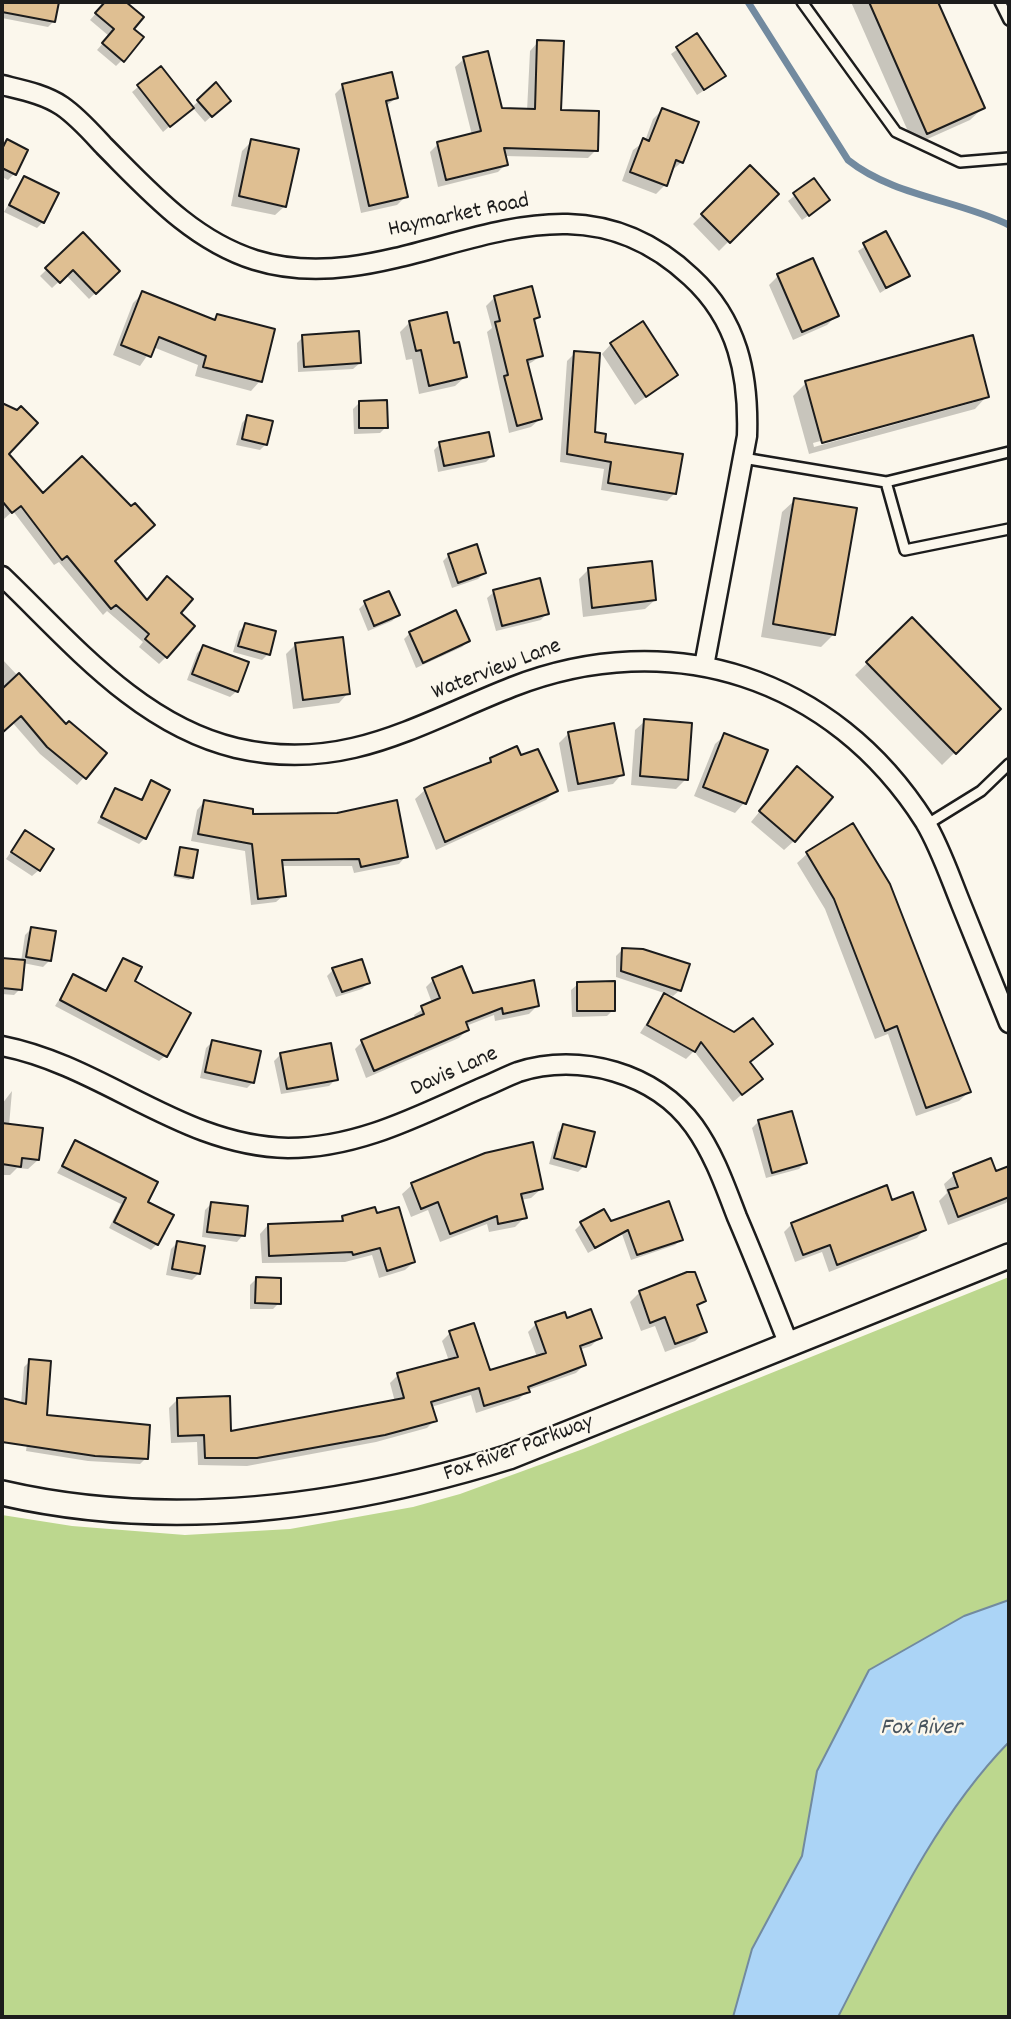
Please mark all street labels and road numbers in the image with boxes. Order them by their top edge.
street label: Haymarket Road [386,189,532,245]
street label: Waterview Lane [429,634,565,708]
street label: Davis Lane [407,1042,503,1104]
street label: Fox River Parkway [440,1410,598,1490]

